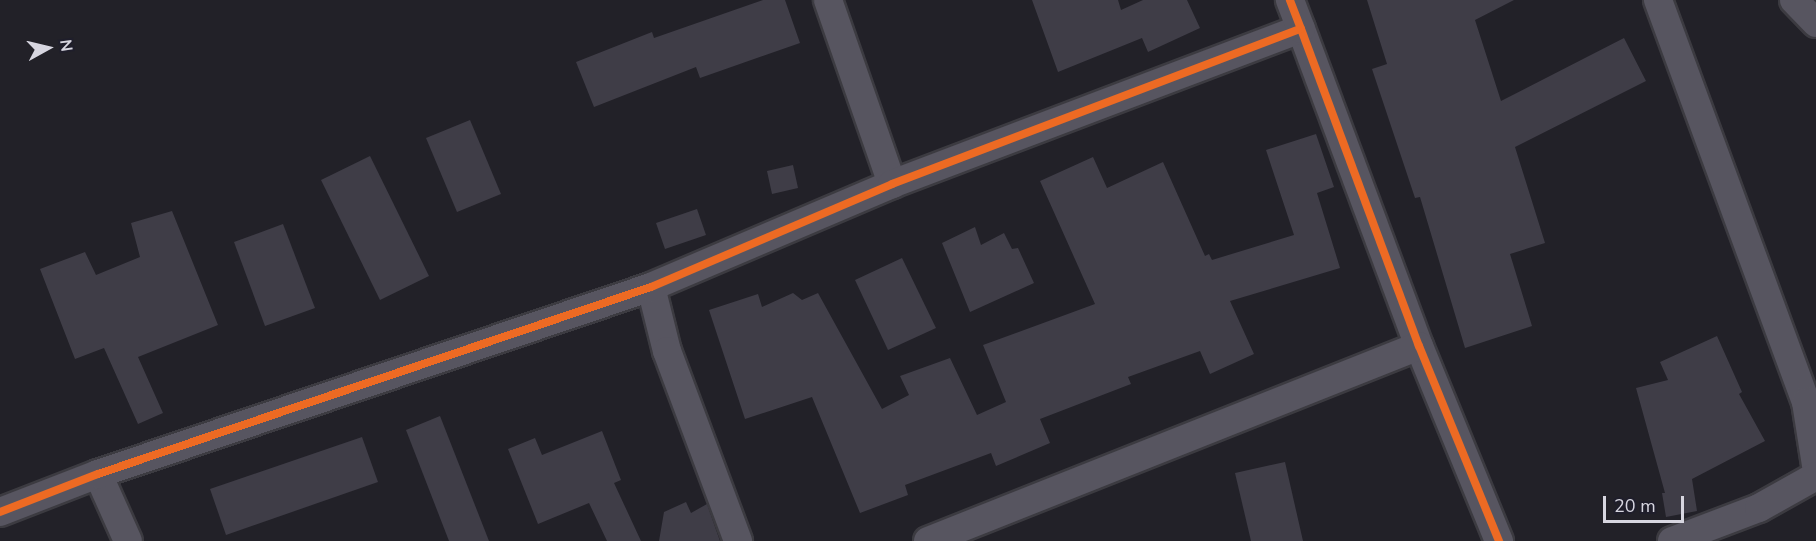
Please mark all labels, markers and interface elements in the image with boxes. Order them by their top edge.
north arrow [18,18,78,78]
text: N [54,38,78,53]
scale bar [1606,484,1687,522]
text: 20 m [1614,494,1656,518]

